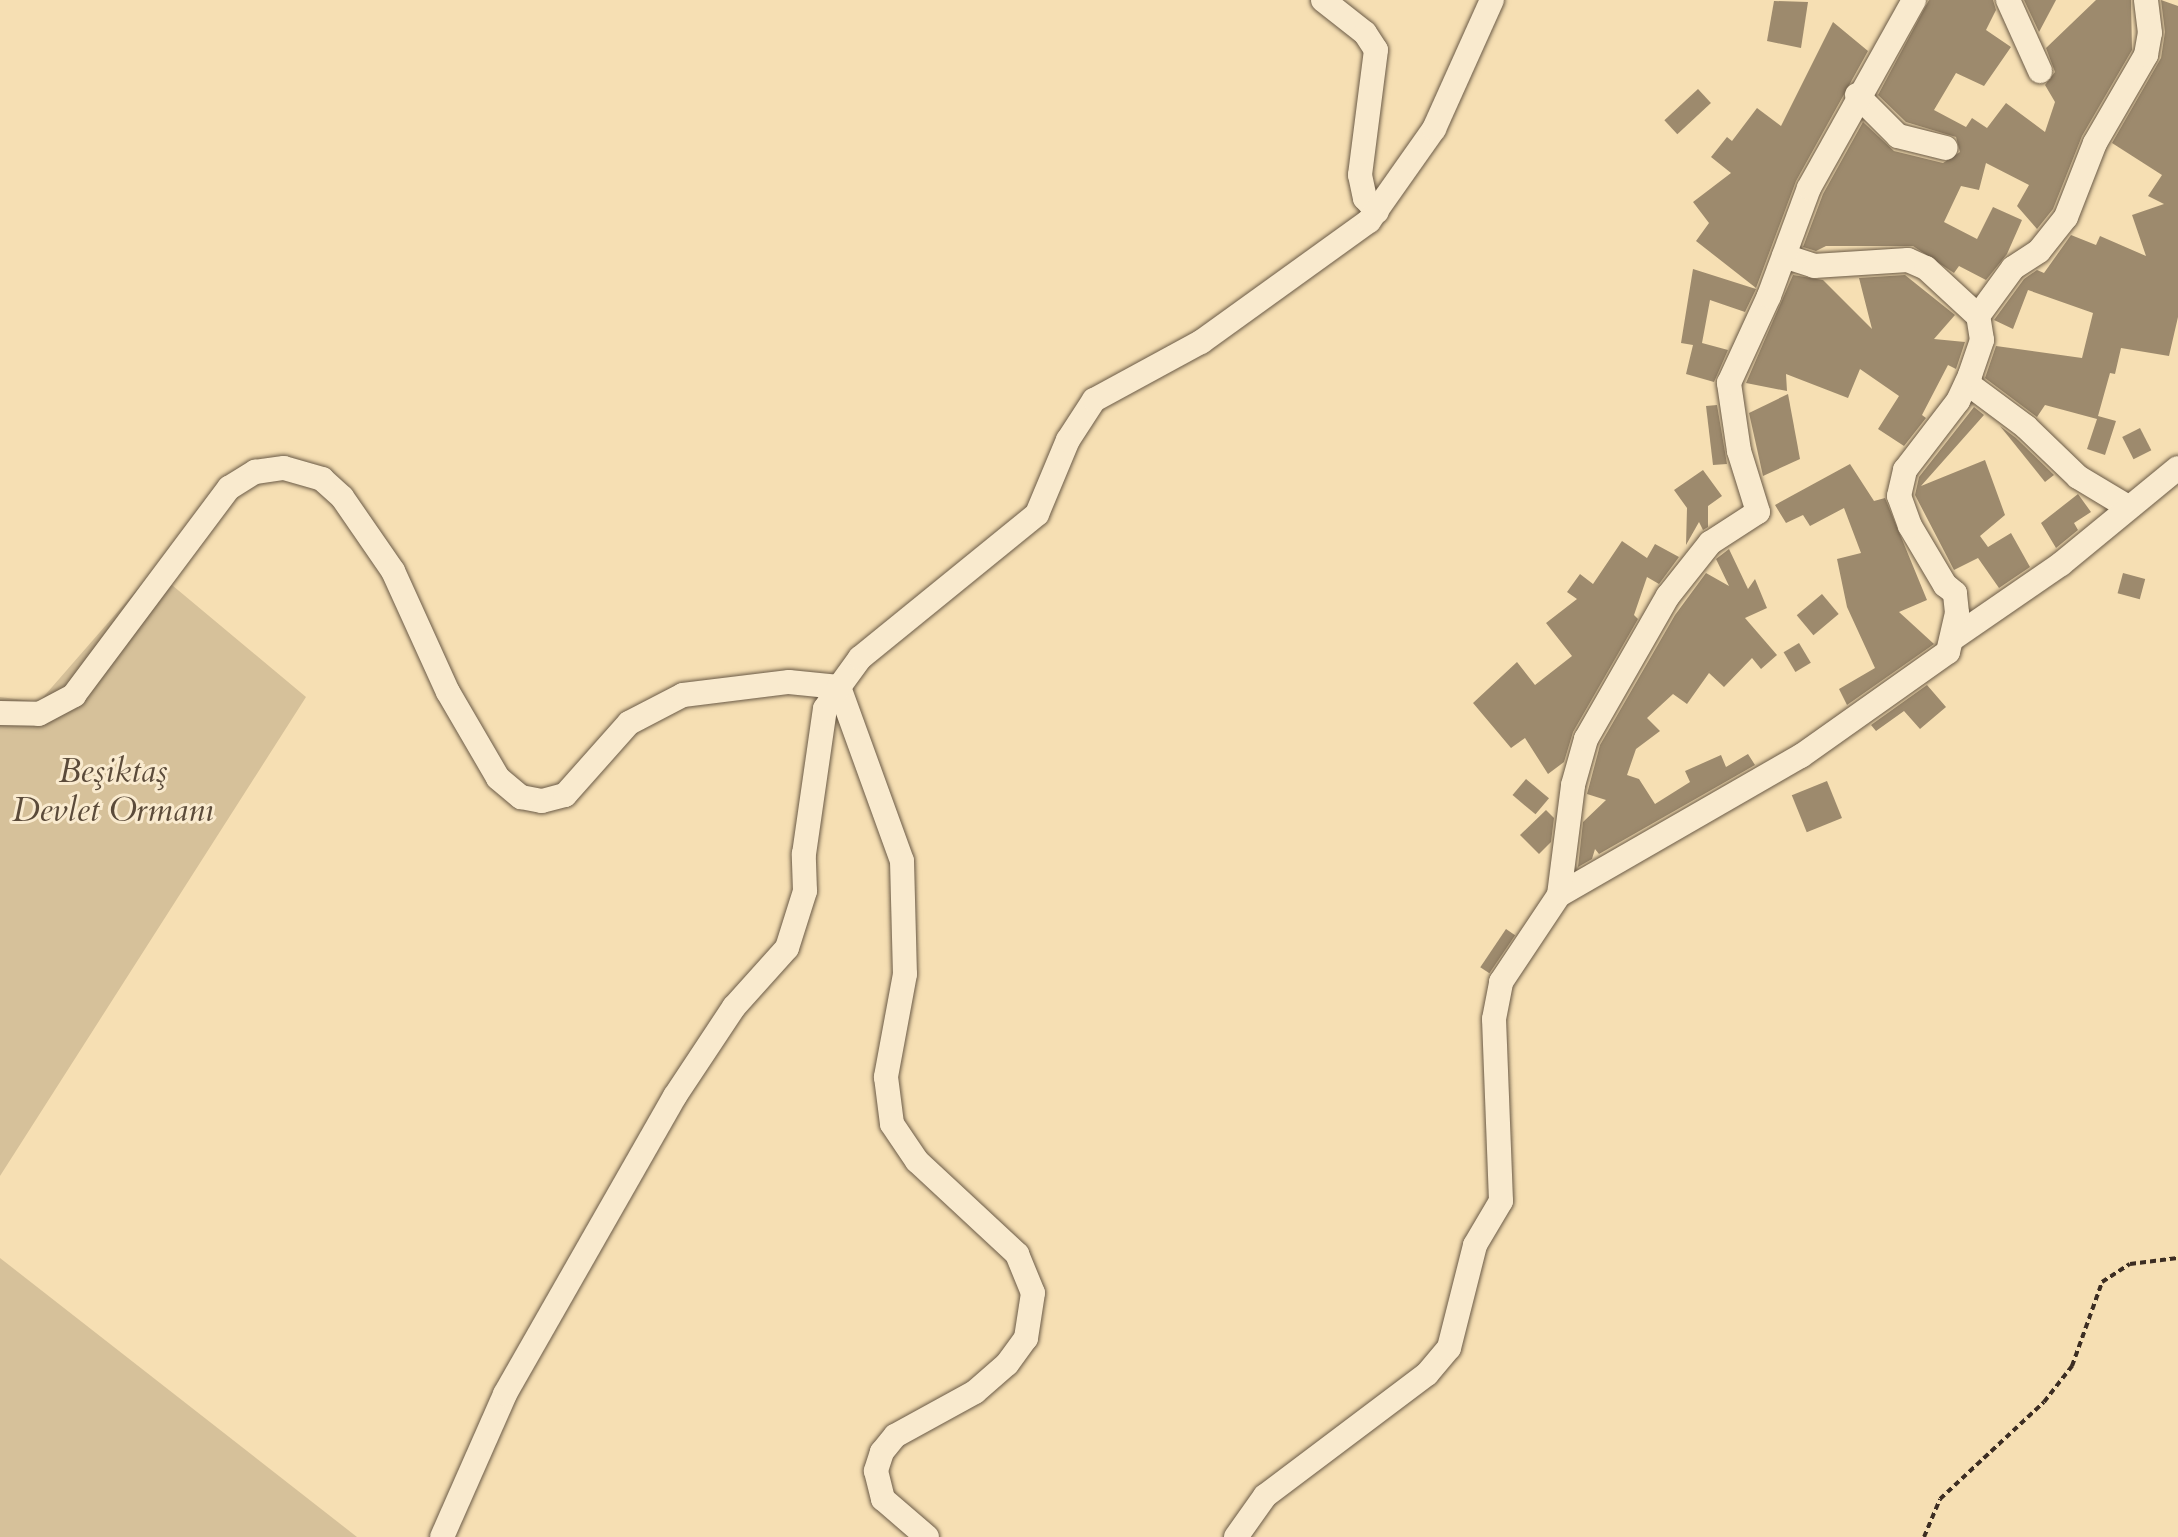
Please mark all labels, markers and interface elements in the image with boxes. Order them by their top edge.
park label: Beşiktaş Devlet Ormanı [12,751,214,830]

